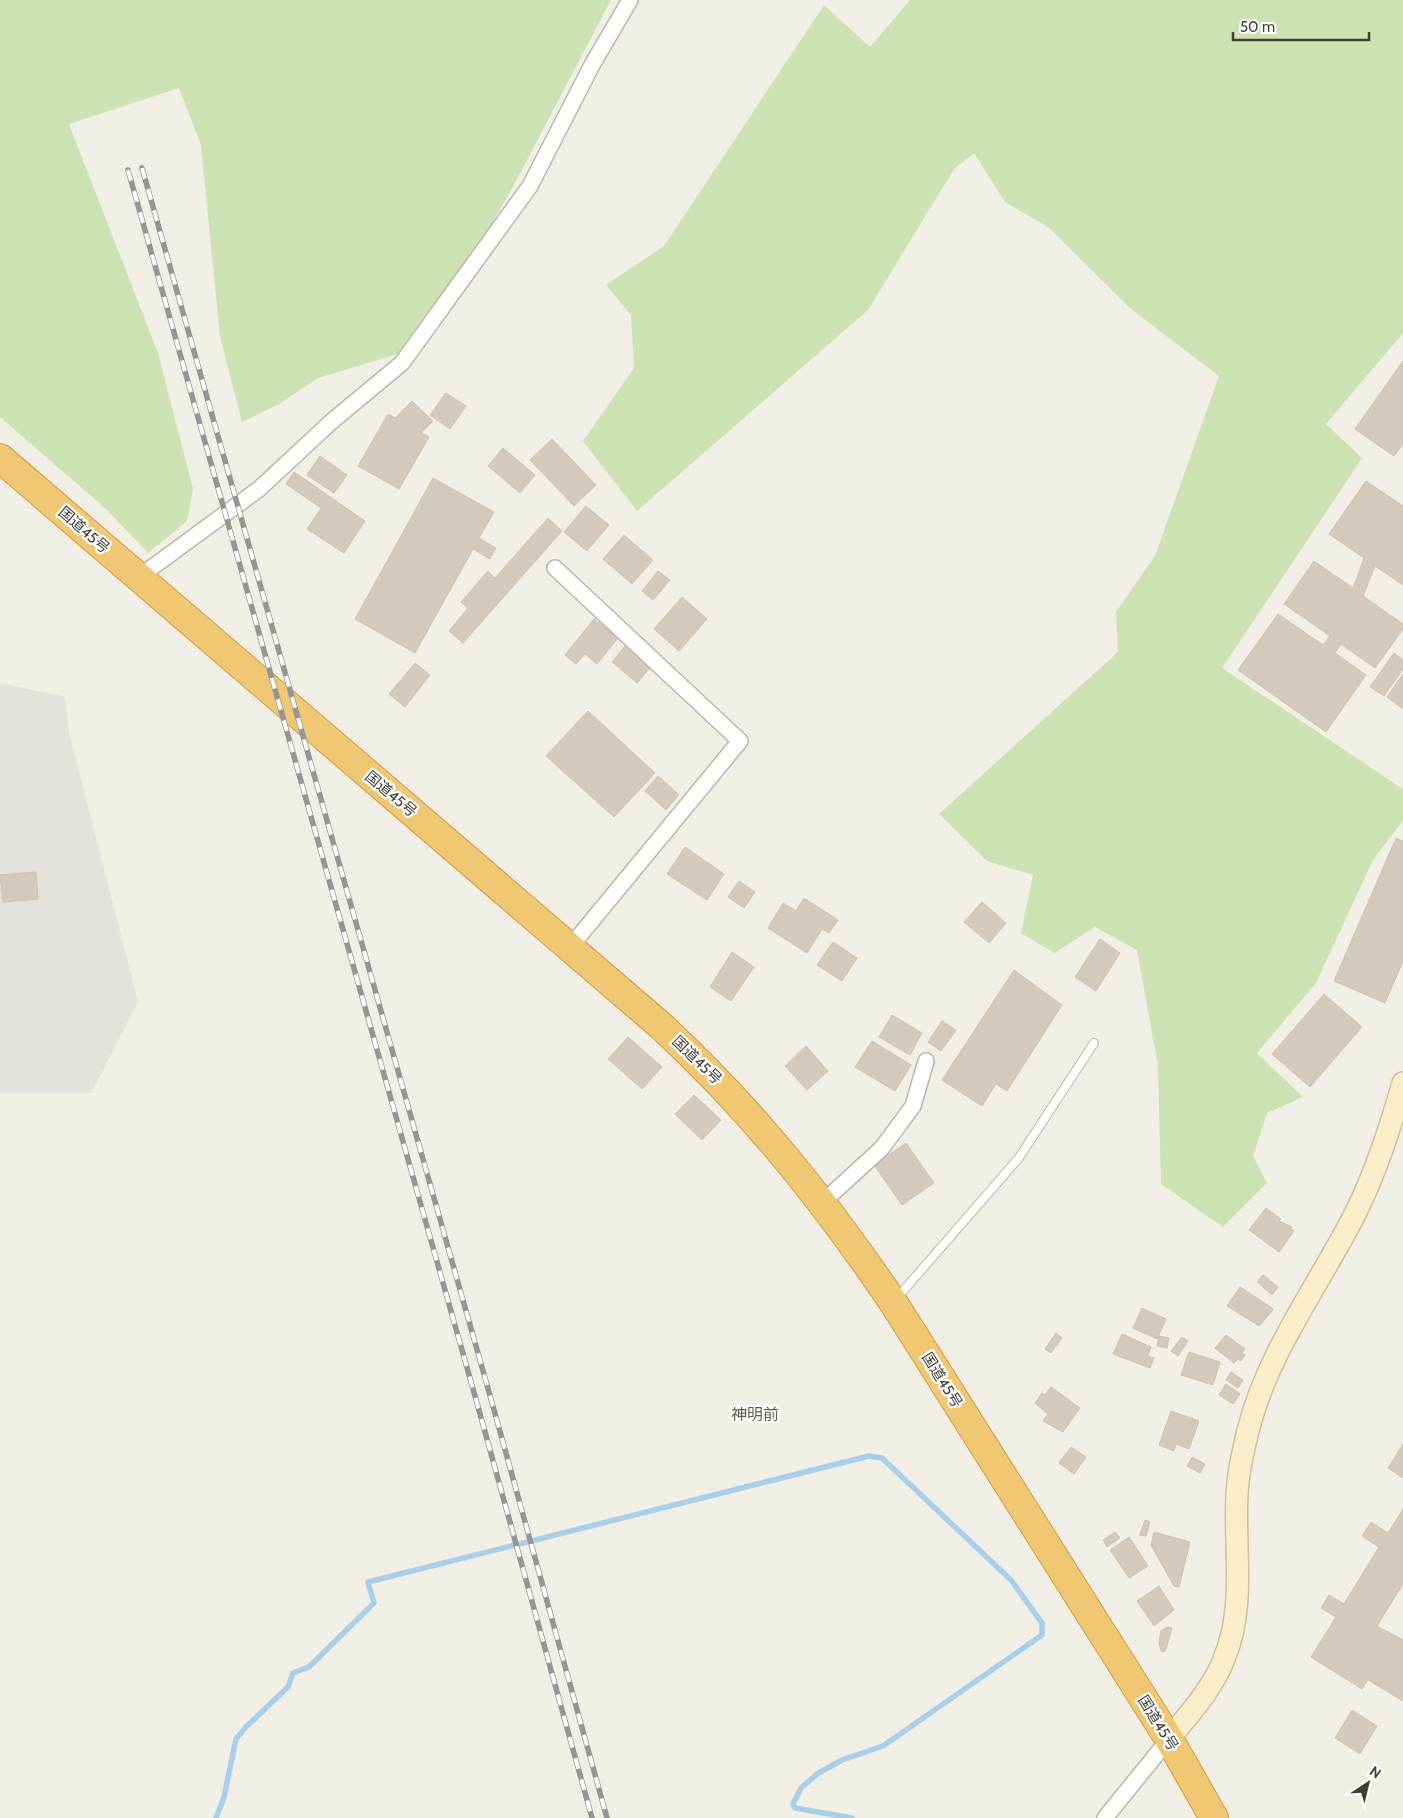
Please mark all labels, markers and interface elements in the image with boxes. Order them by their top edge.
scale bar [1233,10,1369,42]
text: 50 m [1240,18,1275,36]
street label: 国道45号 [55,503,113,557]
street label: 国道45号 [362,767,420,821]
street label: 国道45号 [669,1032,725,1088]
street label: 国道45号 [918,1349,966,1411]
district label: 神明前 [731,1405,779,1424]
street label: 国道45号 [1134,1692,1182,1754]
north arrow [1343,1758,1393,1808]
text: N [1366,1762,1385,1783]

